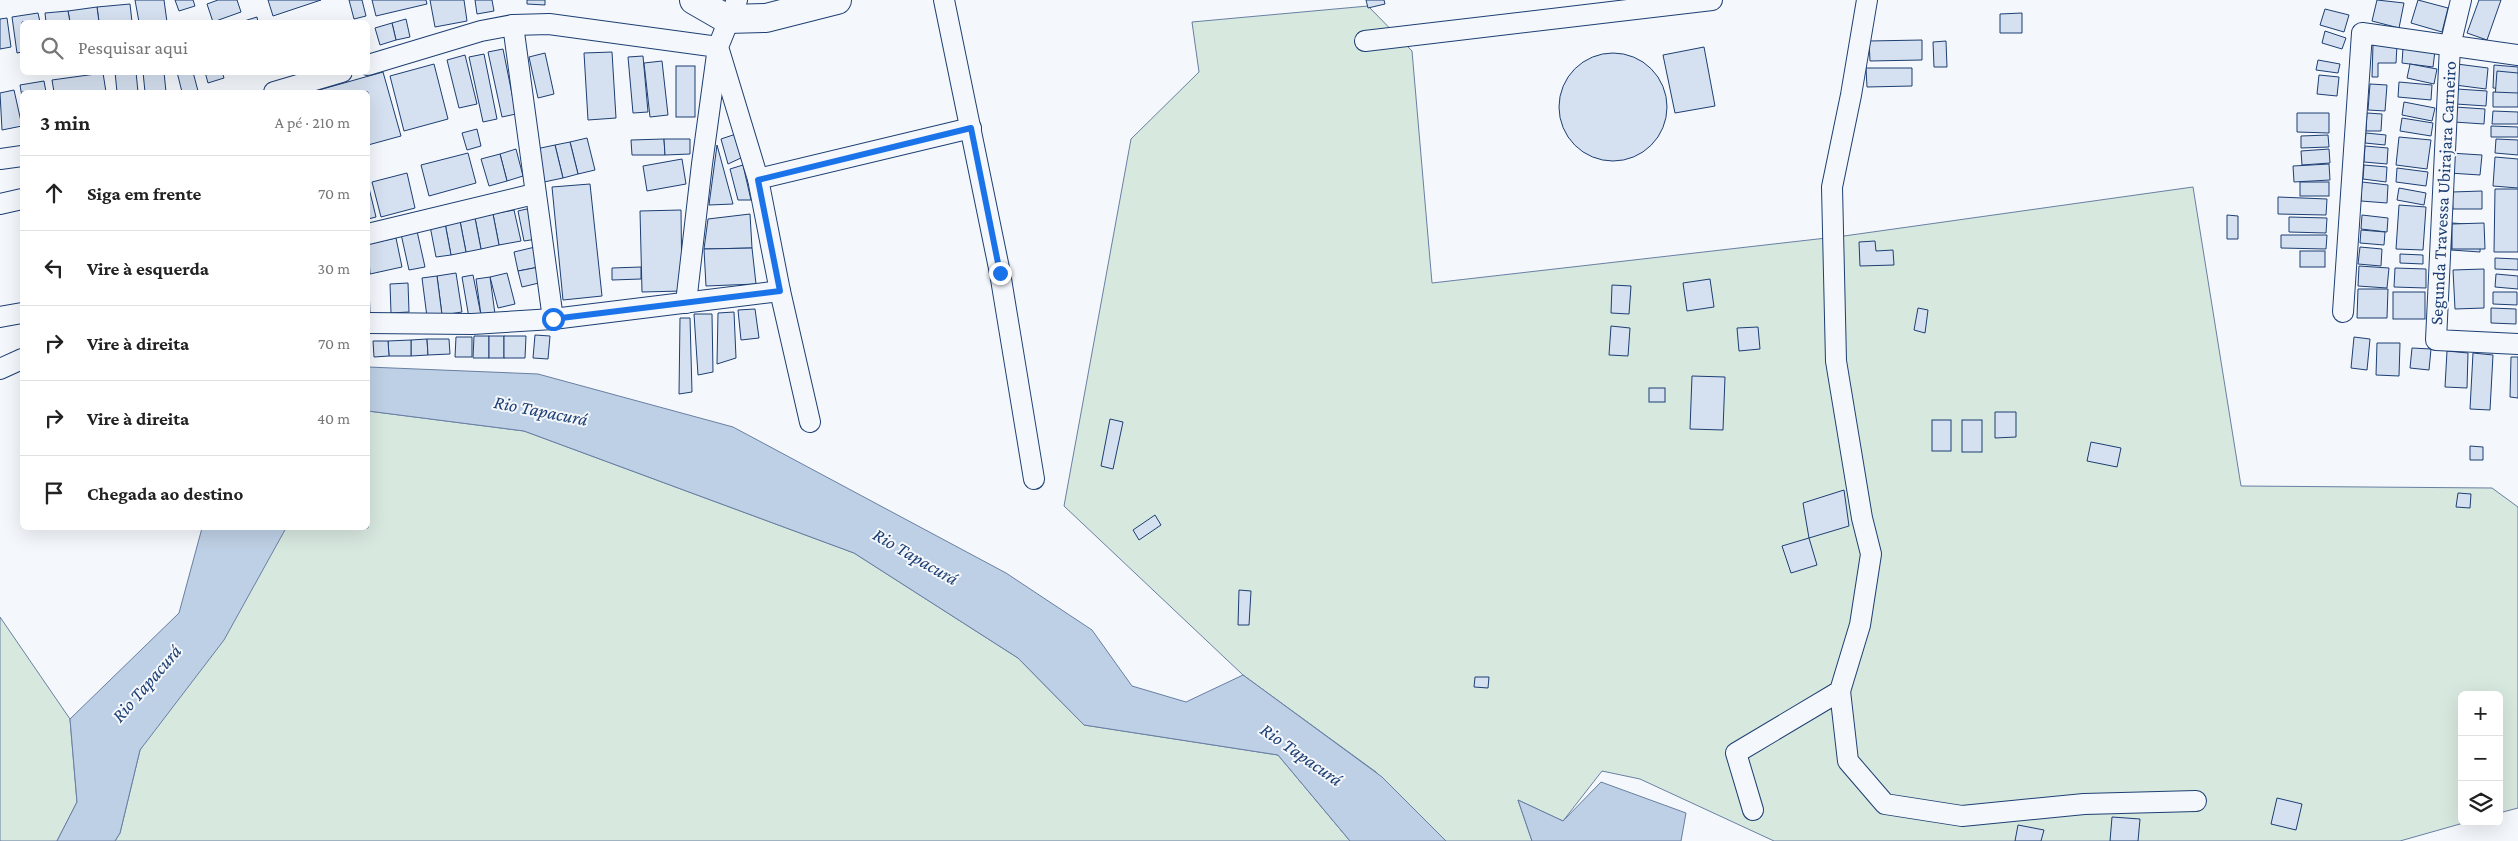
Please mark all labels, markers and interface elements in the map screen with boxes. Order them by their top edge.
search box [20,20,370,75]
icon: search [38,34,66,62]
text: Pesquisar aqui [78,37,188,58]
street label: Segunda Travessa Ubirajara Carneiro [2426,60,2461,326]
text: 3 min [40,111,90,135]
text: A pé · 210 m [275,114,350,131]
icon: ahead [40,179,68,207]
text: Siga em frente [87,183,201,204]
text: 70 m [318,185,350,202]
icon: left [40,254,68,282]
text: Vire à esquerda [87,258,209,279]
text: 30 m [318,260,350,277]
route end [989,262,1012,285]
route start [542,308,565,331]
icon: right [40,329,68,357]
text: Vire à direita [87,333,189,354]
text: 70 m [318,335,350,352]
water label: Rio Tapacurá [492,391,590,430]
icon: right [40,404,68,432]
text: Vire à direita [87,408,189,429]
text: 40 m [317,410,350,427]
icon: arrive [40,479,68,507]
text: Chegada ao destino [87,483,243,504]
water label: Rio Tapacurá [869,524,962,589]
water label: Rio Tapacurá [107,641,185,726]
map controls [2458,691,2503,826]
button: + [2458,691,2503,736]
water label: Rio Tapacurá [1257,719,1347,790]
button: − [2458,736,2503,781]
button: layers [2458,781,2503,826]

